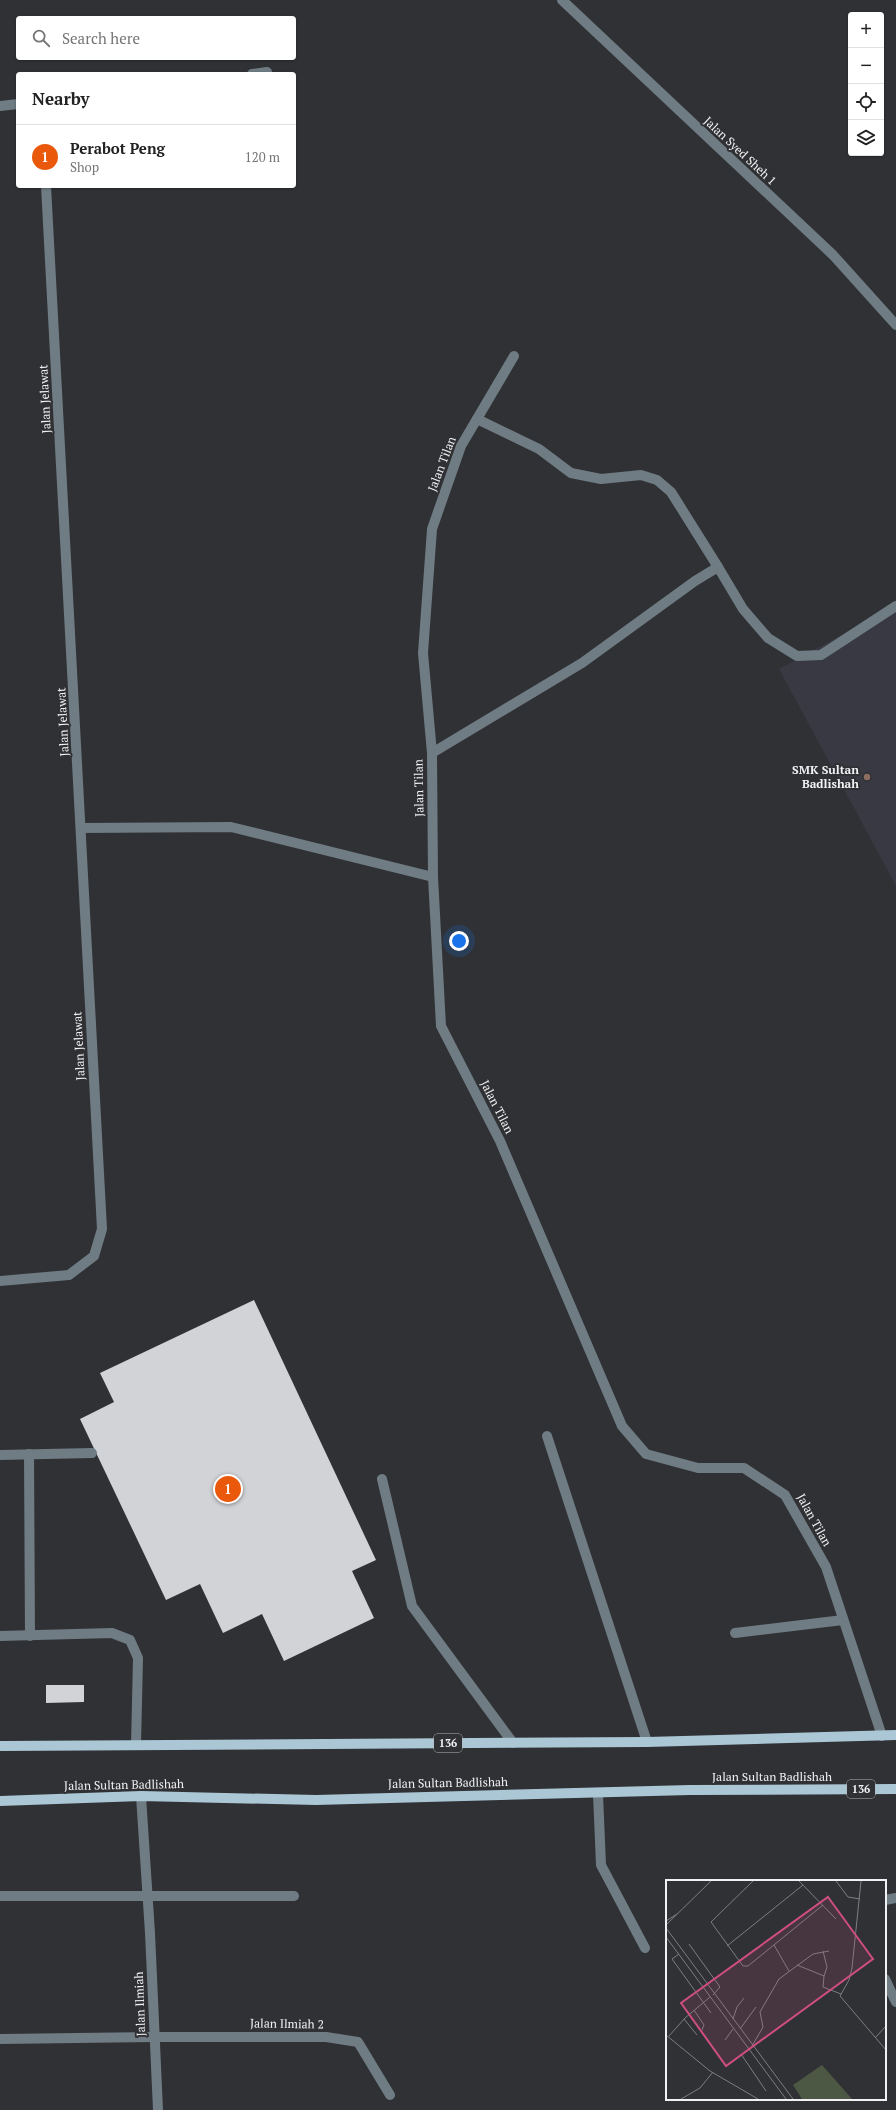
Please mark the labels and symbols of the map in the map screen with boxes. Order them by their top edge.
street label: Jalan Syed Sheh 1 [701,113,780,188]
street label: Jalan Jelawat [35,364,54,434]
street label: Jalan Tilan [424,434,459,493]
street label: Jalan Jelawat [53,687,72,757]
street label: Jalan Tilan [410,759,427,817]
place label: SMK Sultan Badlishah [792,762,859,791]
marker: SMK Sultan Badlishah [862,772,872,782]
your location [449,931,469,951]
street label: Jalan Jelawat [69,1011,88,1081]
street label: Jalan Tilan [478,1078,517,1136]
pin: 1 [215,1474,241,1504]
street label: Jalan Tilan [794,1491,835,1549]
road number: 136 [434,1734,462,1752]
street label: Jalan Sultan Badlishah [712,1769,832,1784]
street label: Jalan Sultan Badlishah [388,1774,508,1791]
street label: Jalan Sultan Badlishah [64,1776,184,1793]
road number: 136 [847,1780,875,1798]
inset map [666,1880,886,2100]
street label: Jalan Ilmiah [131,1971,148,2037]
street label: Jalan Ilmiah 2 [250,2015,324,2032]

